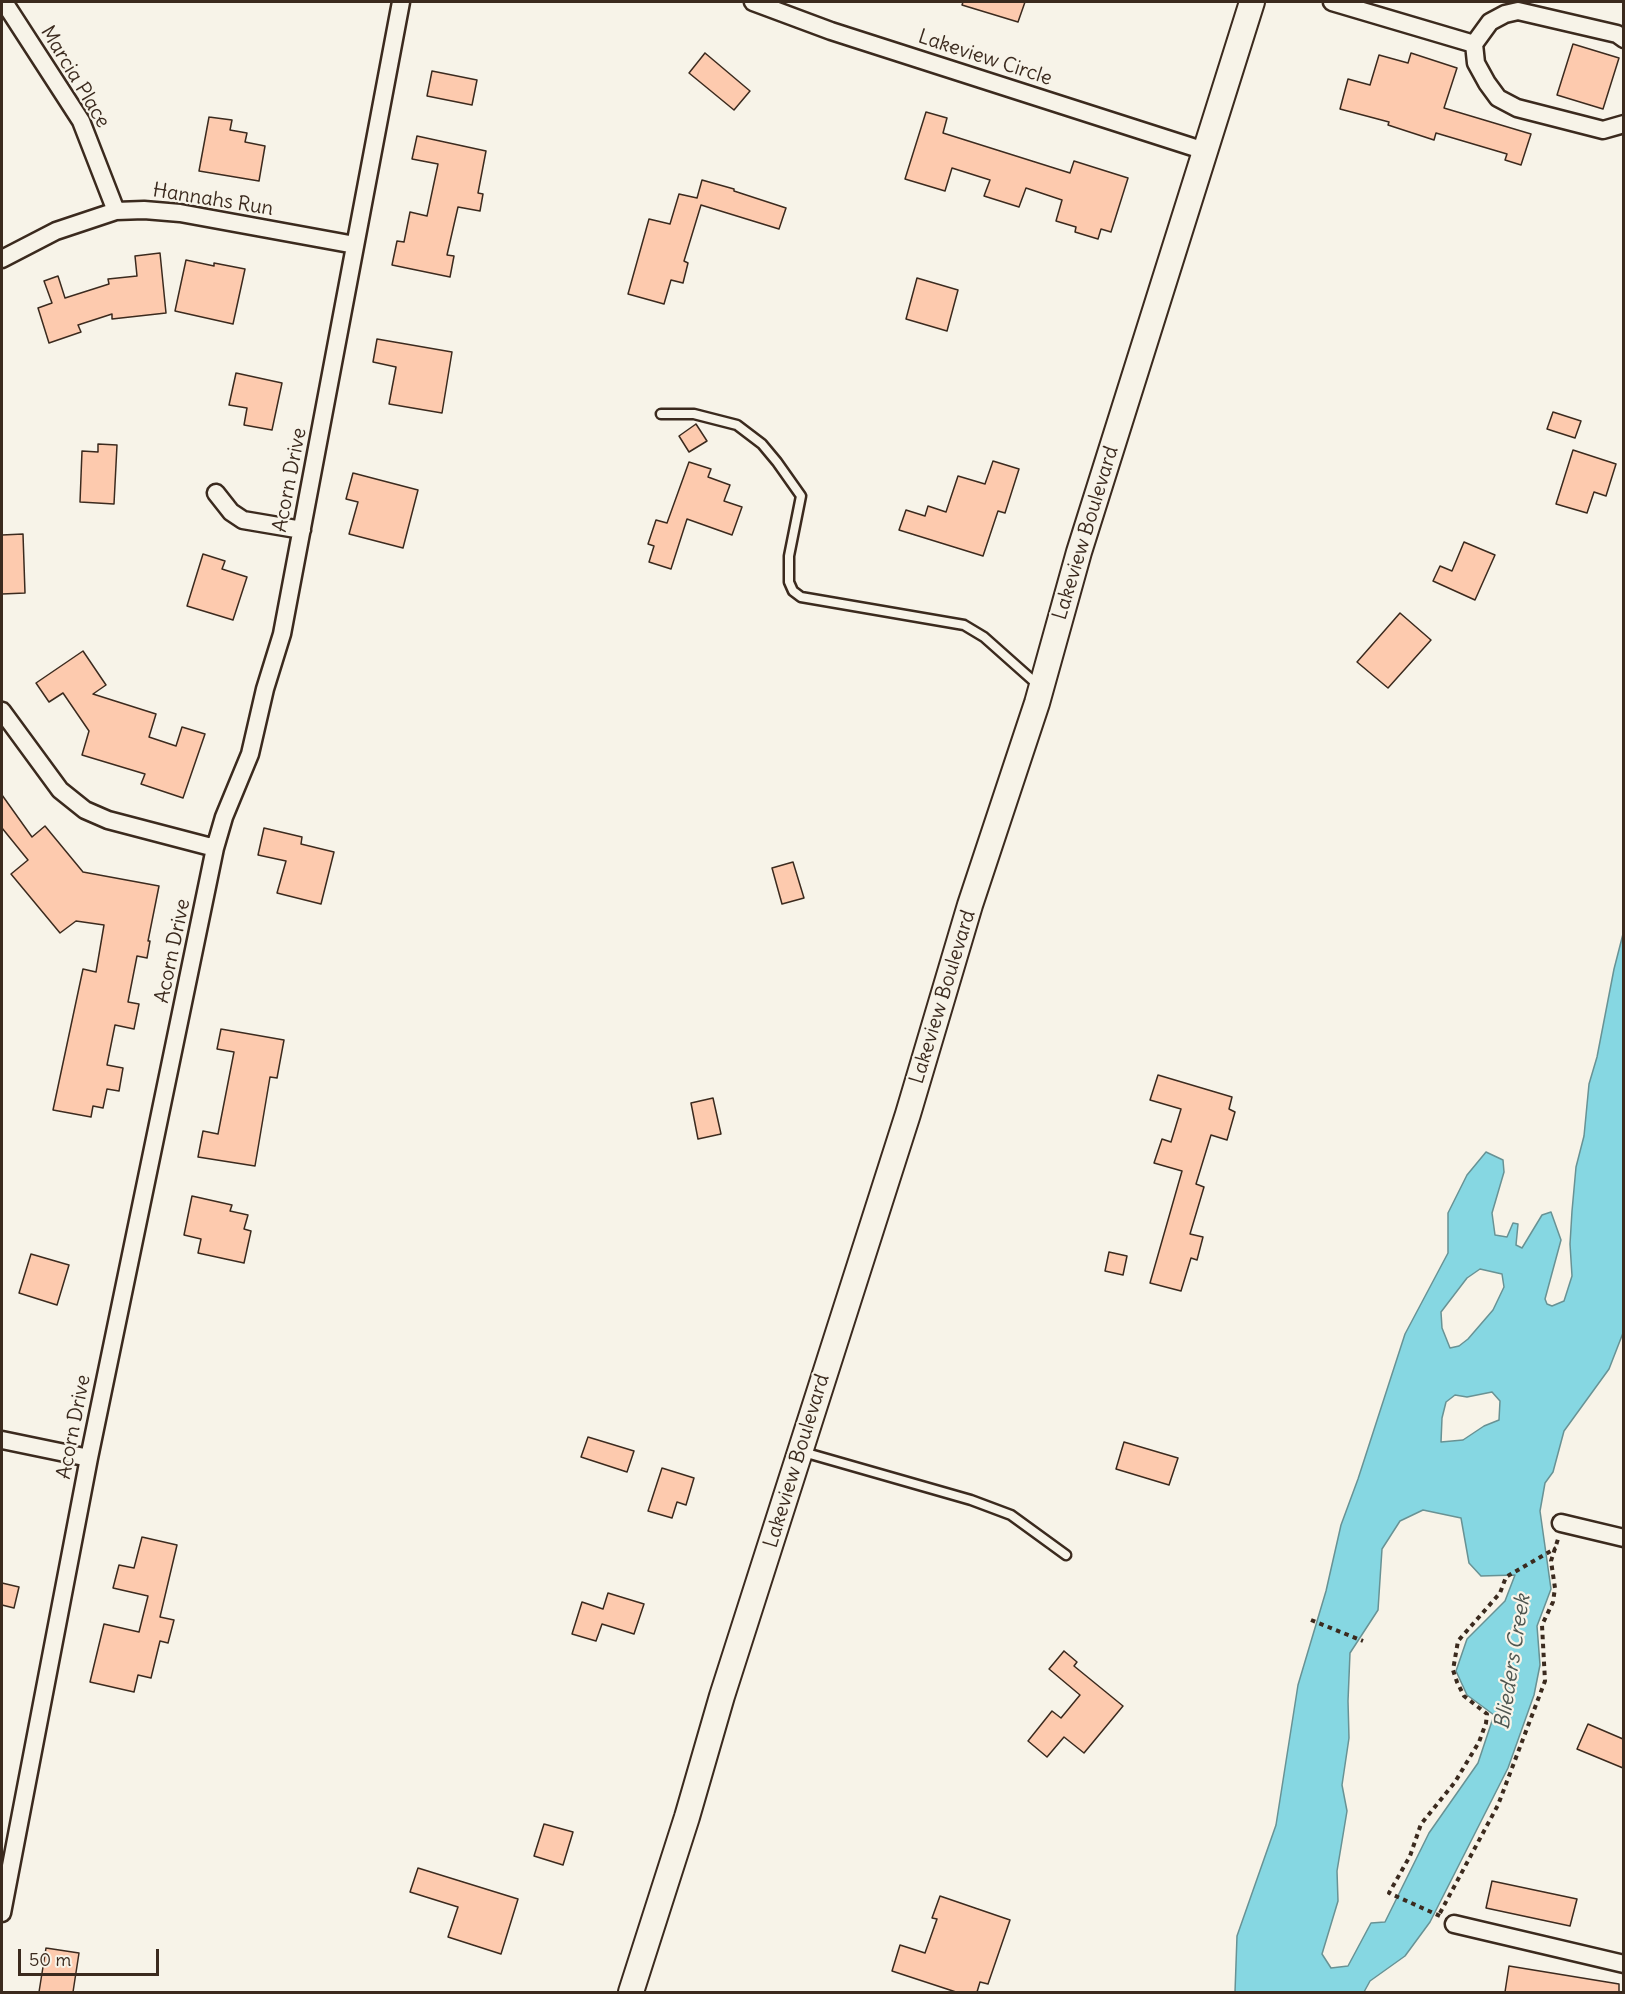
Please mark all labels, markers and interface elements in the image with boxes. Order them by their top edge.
street label: Marcia Place [35,22,115,132]
street label: Lakeview Circle [915,25,1055,91]
street label: Hannahs Run [151,179,275,221]
street label: Acorn Drive [268,426,312,534]
street label: Lakeview Boulevard [1048,443,1124,623]
street label: Acorn Drive [150,897,196,1005]
street label: Lakeview Boulevard [905,907,981,1087]
street label: Lakeview Boulevard [759,1371,835,1551]
street label: Acorn Drive [52,1373,96,1481]
water label: Blieders Creek [1490,1593,1536,1731]
scale bar [21,1937,162,1975]
text: 50 m [29,1948,71,1971]

